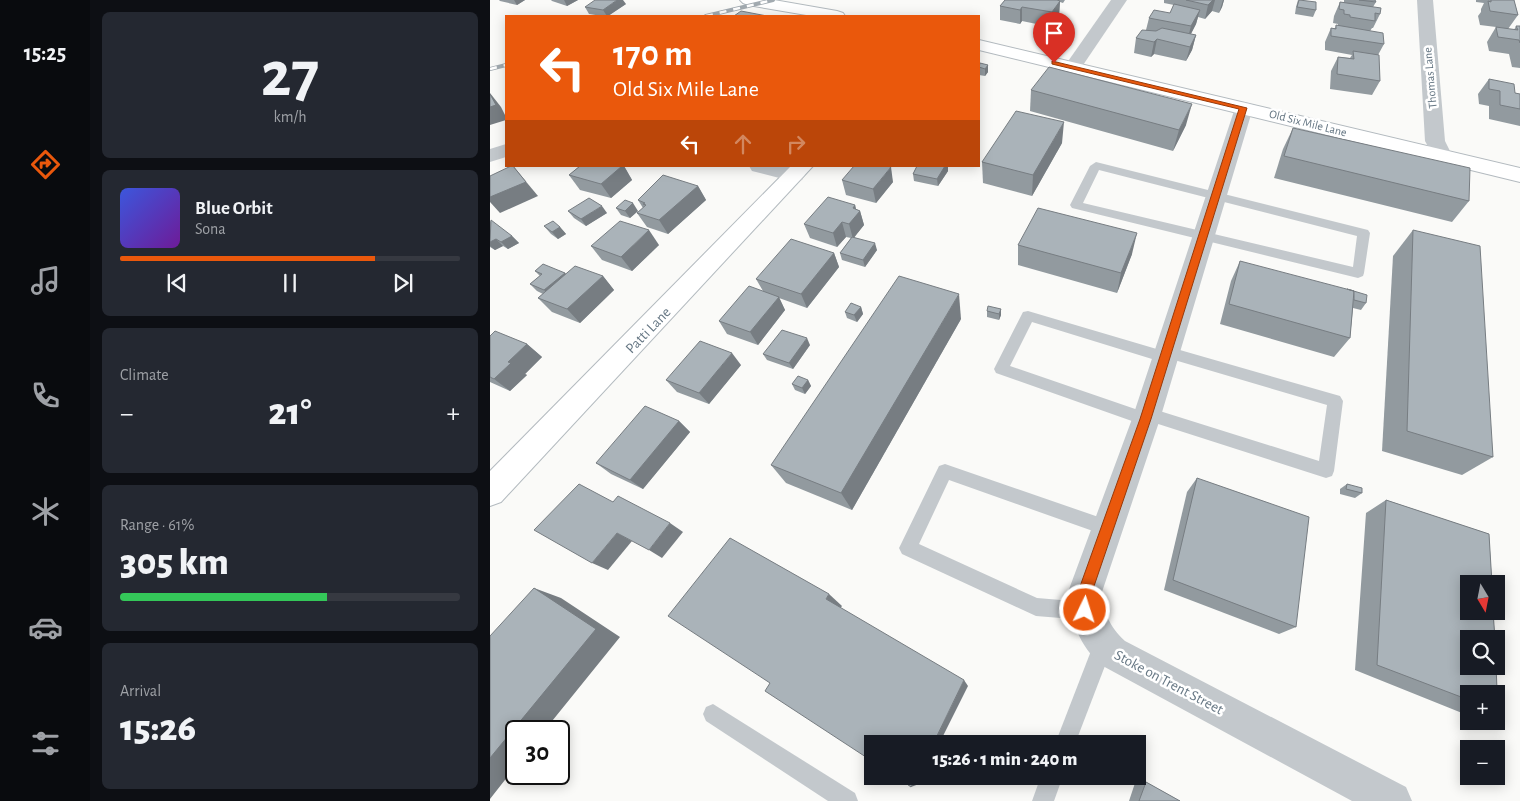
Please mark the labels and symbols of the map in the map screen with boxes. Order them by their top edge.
pin [1033,12,1075,63]
street label: Thomas Lane [1421,47,1439,109]
street label: Old Six Mile Lane [1268,108,1348,138]
street label: Patti Lane [623,304,674,356]
north arrow [1460,575,1505,620]
position arrow [1058,583,1110,635]
street label: Stoke on Trent Street [1112,647,1226,718]
speed limit sign: 30 [505,720,570,785]

